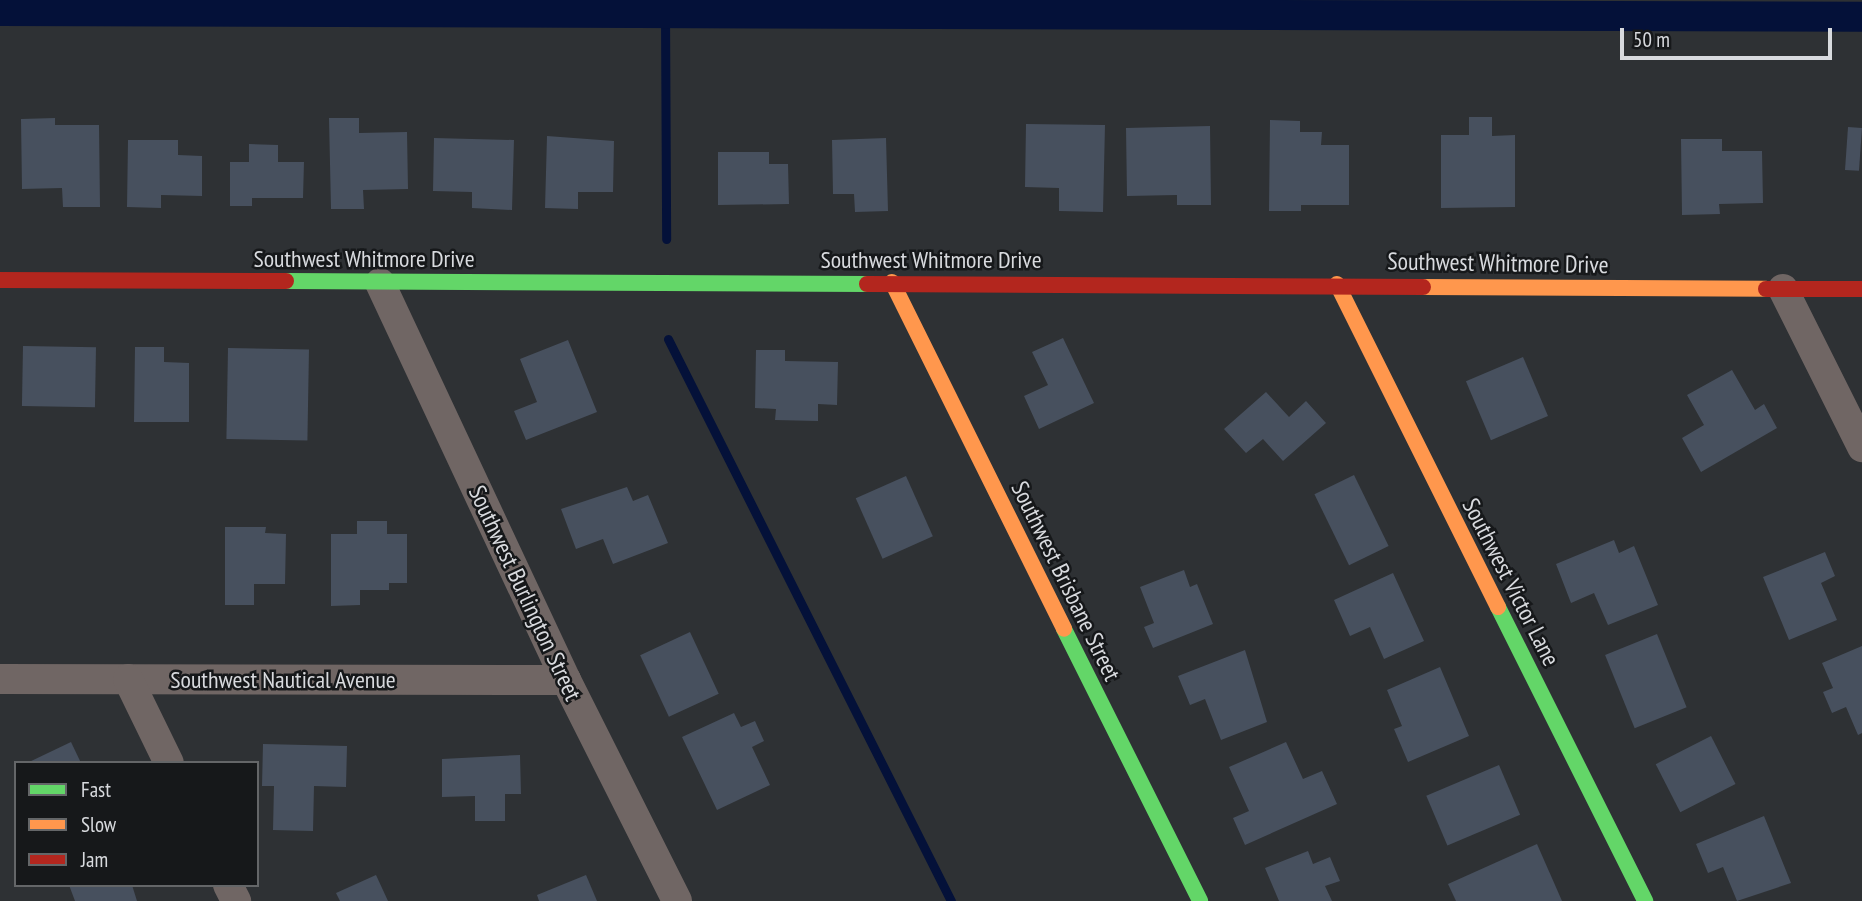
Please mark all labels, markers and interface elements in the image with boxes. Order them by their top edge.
scale bar [1624,14,1836,58]
text: 50 m [1633,26,1670,53]
street label: Southwest Whitmore Drive [253,245,475,273]
street label: Southwest Whitmore Drive [820,246,1042,274]
street label: Southwest Whitmore Drive [1387,247,1609,279]
street label: Southwest Brisbane Street [1005,477,1127,685]
street label: Southwest Burlington Street [463,481,587,705]
street label: Southwest Victor Lane [1456,493,1566,671]
street label: Southwest Nautical Avenue [170,666,396,694]
legend [14,761,259,887]
text: Fast [81,776,111,803]
text: Slow [81,811,116,838]
text: Jam [81,846,108,873]

